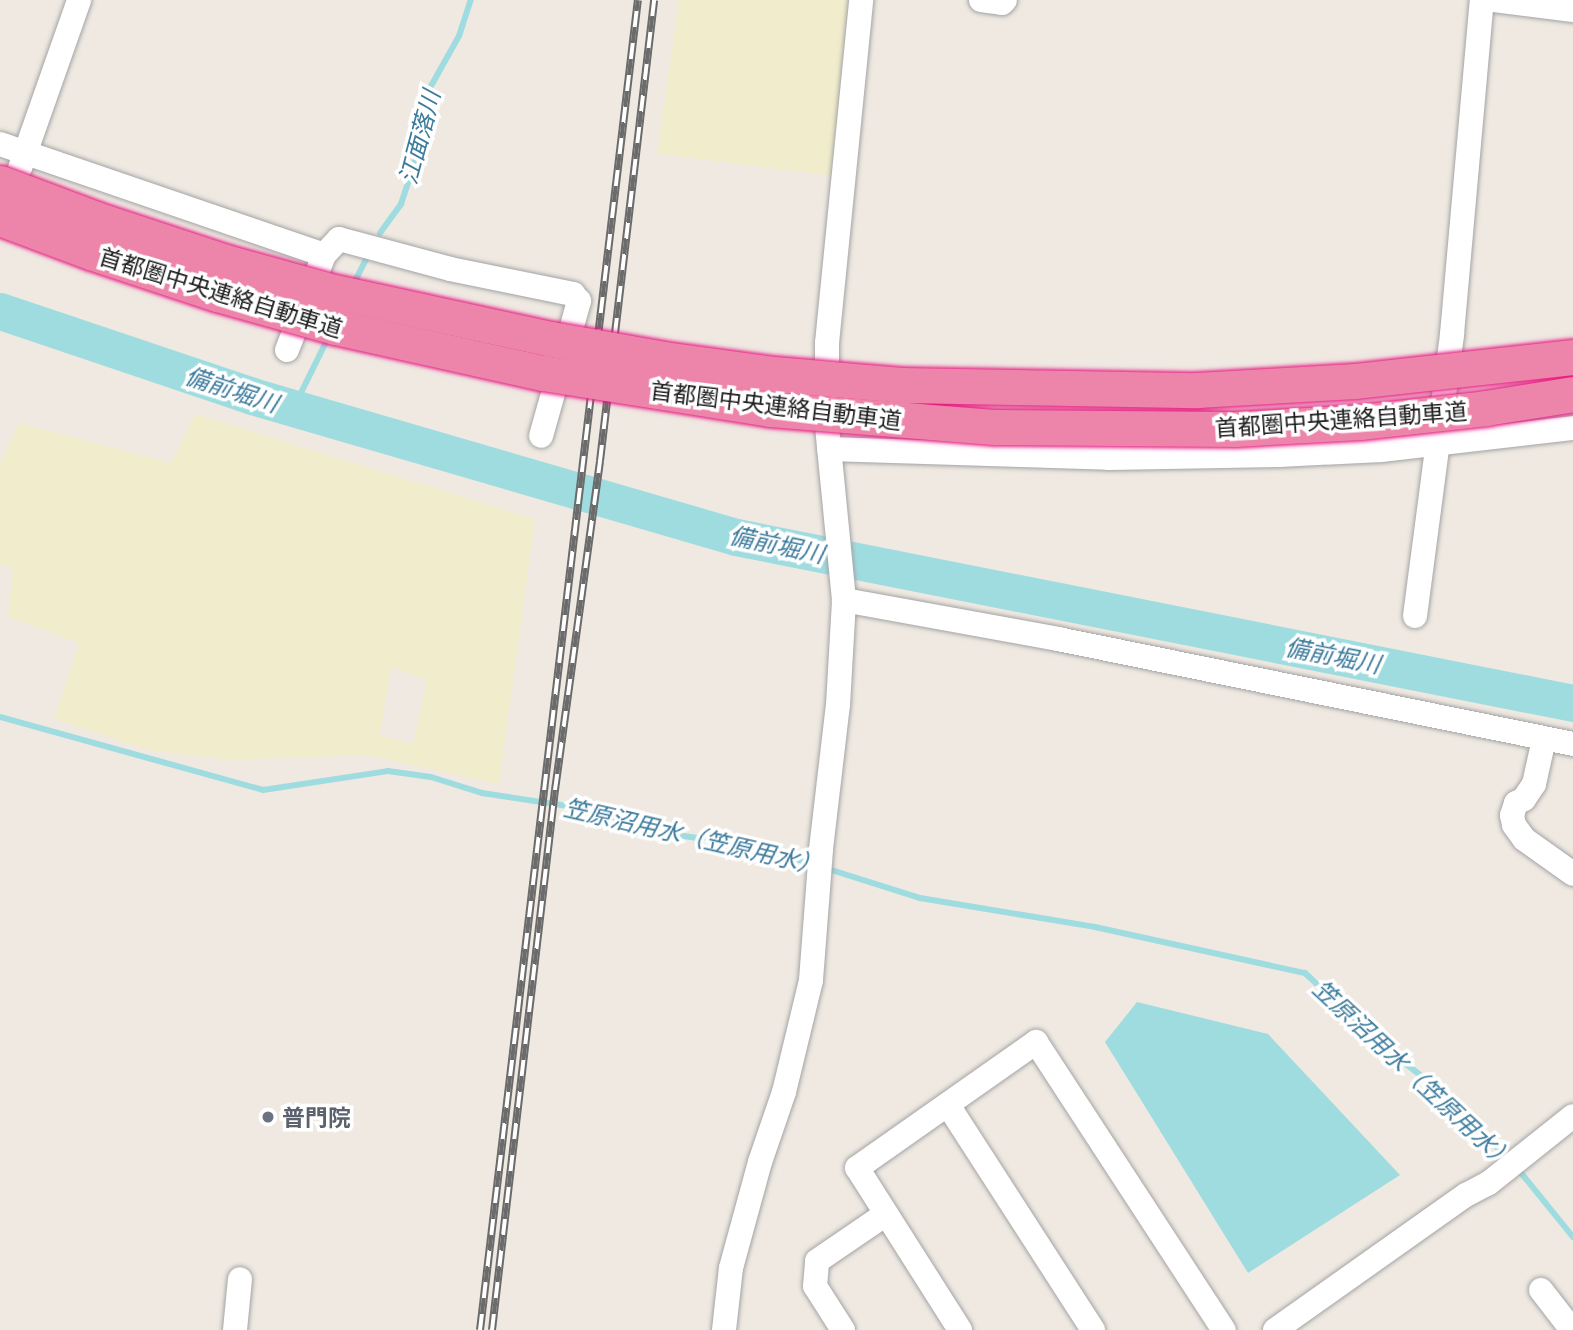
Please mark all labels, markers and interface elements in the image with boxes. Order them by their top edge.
water label: 江面落川 [393,87,445,187]
street label: 首都圏中央連絡自動車道 [96,242,346,342]
water label: 備前堀川 [182,360,282,418]
street label: 首都圏中央連絡自動車道 [649,376,903,434]
street label: 首都圏中央連絡自動車道 [1214,396,1468,442]
water label: 備前堀川 [727,520,827,568]
water label: 備前堀川 [1283,632,1383,678]
water label: 笠原沼用水（笠原用水） [561,792,825,880]
water label: 笠原沼用水（笠原用水） [1308,973,1520,1175]
place label: 普門院 [282,1103,351,1131]
marker: 普門院 [260,1109,276,1125]

